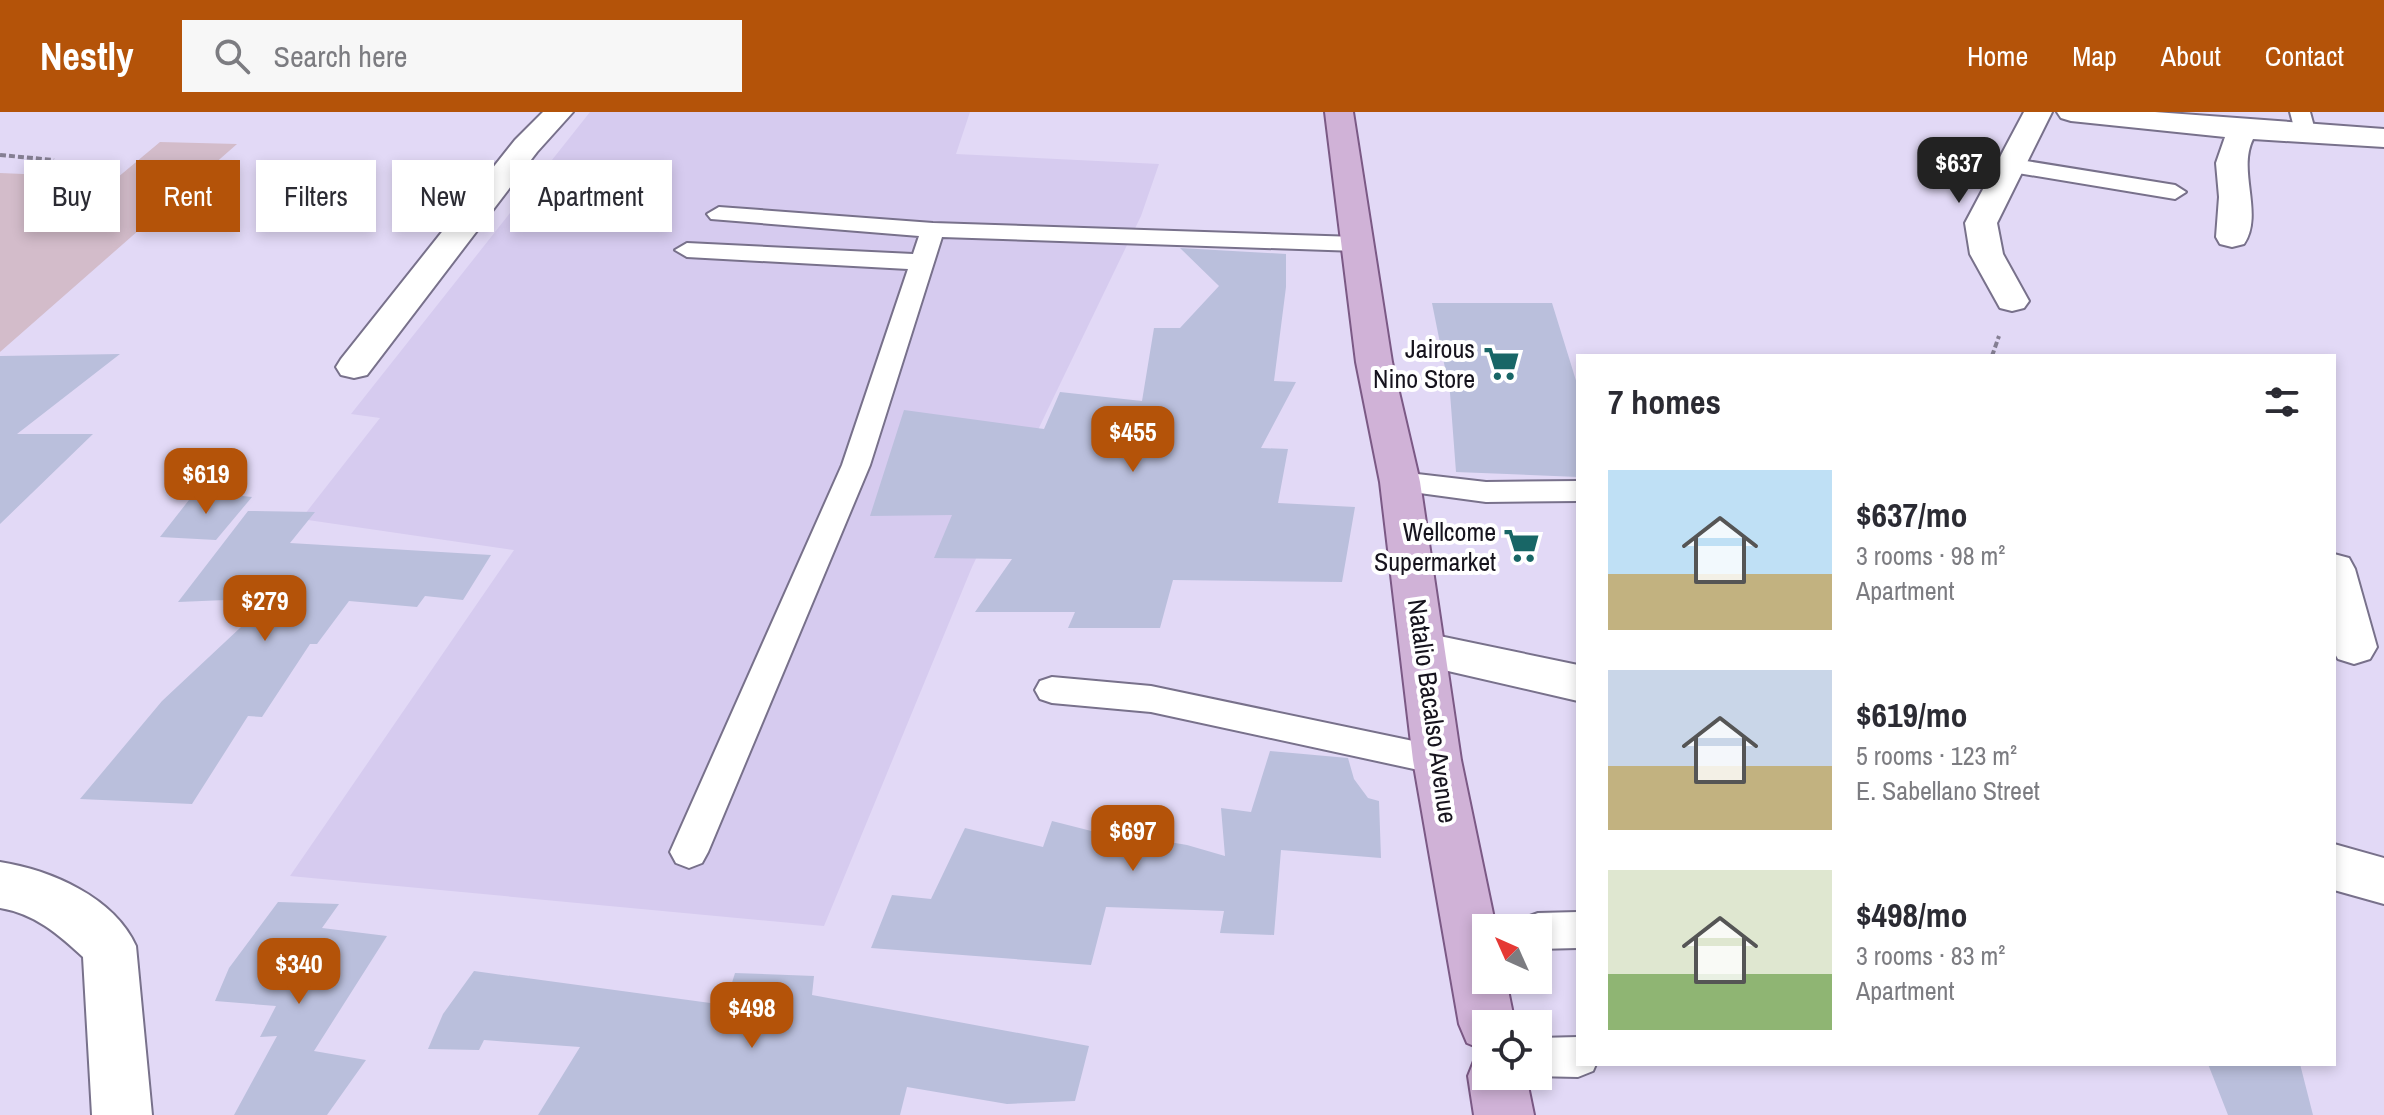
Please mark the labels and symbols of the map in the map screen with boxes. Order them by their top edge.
pin: $637 [1912,137,2006,205]
place label: Jairous Nino Store [1373,331,1475,396]
supermarket icon: Jairous Nino Store [1482,344,1520,382]
pin: $455 [1086,406,1180,474]
pin: $619 [159,448,253,516]
place label: Wellcome Supermarket [1374,514,1496,579]
supermarket icon: Wellcome Supermarket [1503,527,1541,565]
pin: $279 [218,575,312,643]
street label: Natalio Bacalso Avenue [1400,597,1466,825]
pin: $697 [1086,805,1180,873]
north arrow [1472,914,1552,994]
pin: $340 [252,938,346,1006]
pin: $498 [705,982,799,1050]

